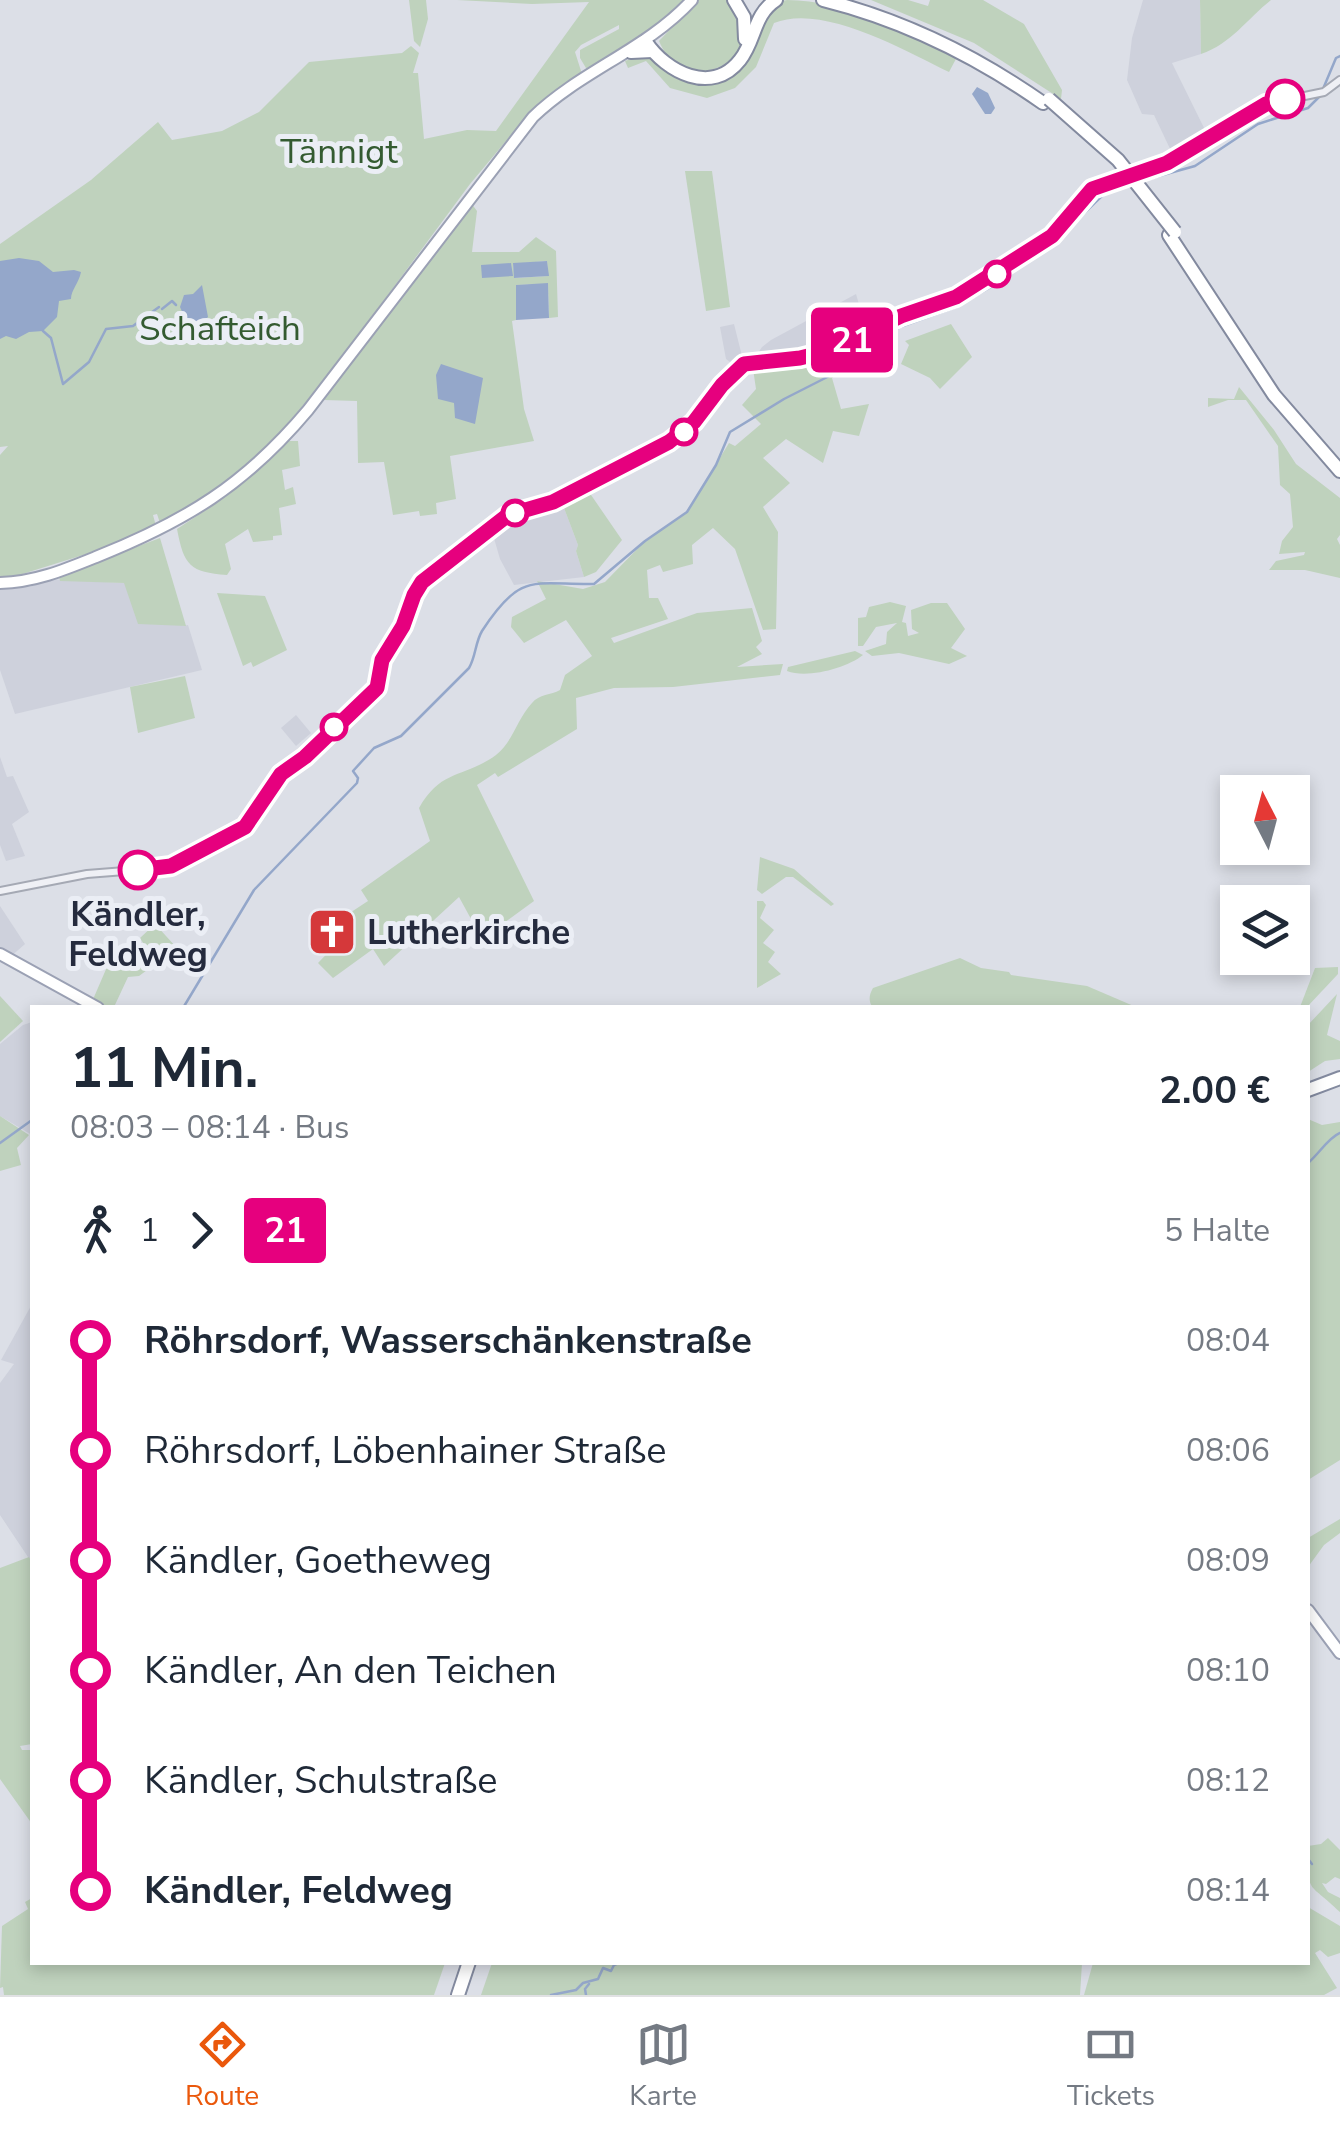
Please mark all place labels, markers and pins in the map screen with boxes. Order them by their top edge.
unlabelled marker [1266,80,1304,118]
unlabelled marker [984,261,1010,287]
unlabelled marker [671,419,697,445]
unlabelled marker [502,500,528,526]
unlabelled marker [321,714,347,740]
marker: Kändler, Feldweg [119,851,157,889]
place label: Kändler, Feldweg [68,891,208,978]
church icon: Lutherkirche [306,906,358,958]
place label: Lutherkirche [367,909,570,956]

